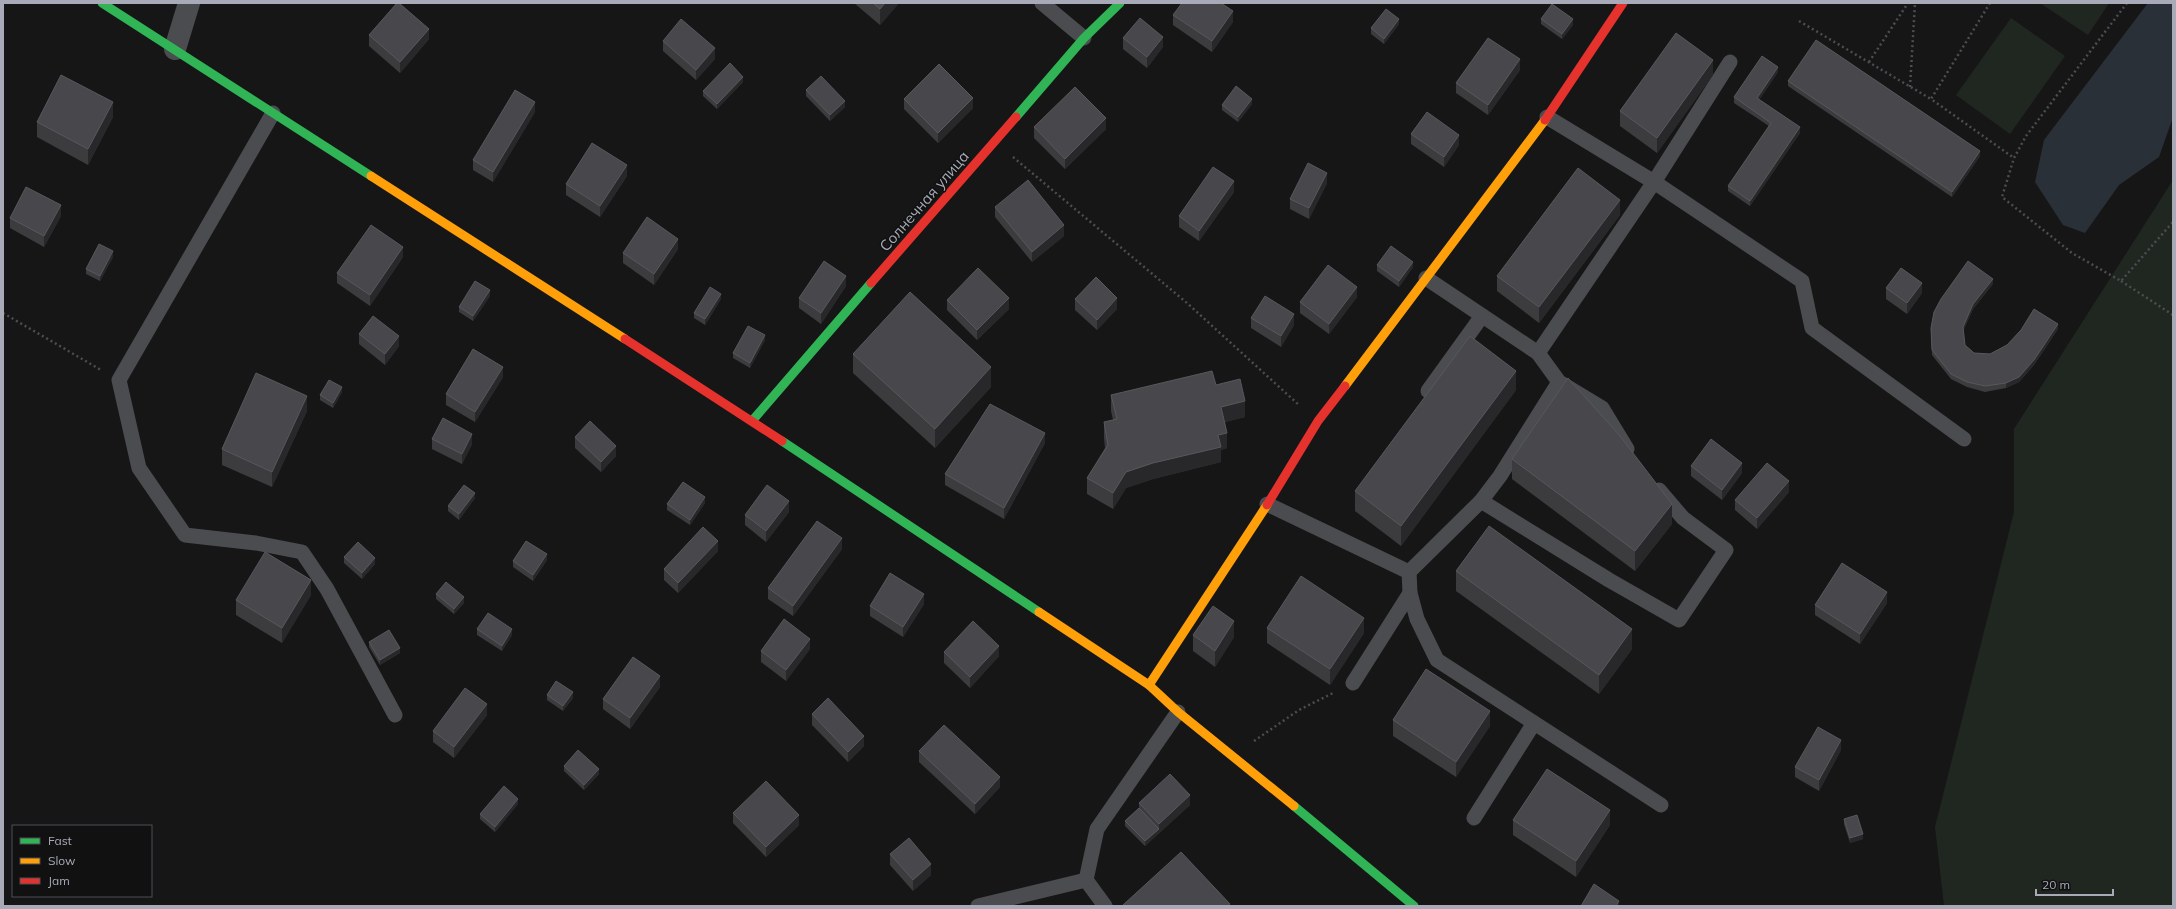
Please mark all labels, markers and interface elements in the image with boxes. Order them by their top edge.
street label: Солнечная улица [875,147,973,255]
legend [12,825,152,897]
text: Fast [48,833,72,848]
text: Slow [48,853,76,868]
scale bar [2036,871,2113,897]
text: Jam [48,873,70,888]
text: 20 m [2042,877,2070,892]

